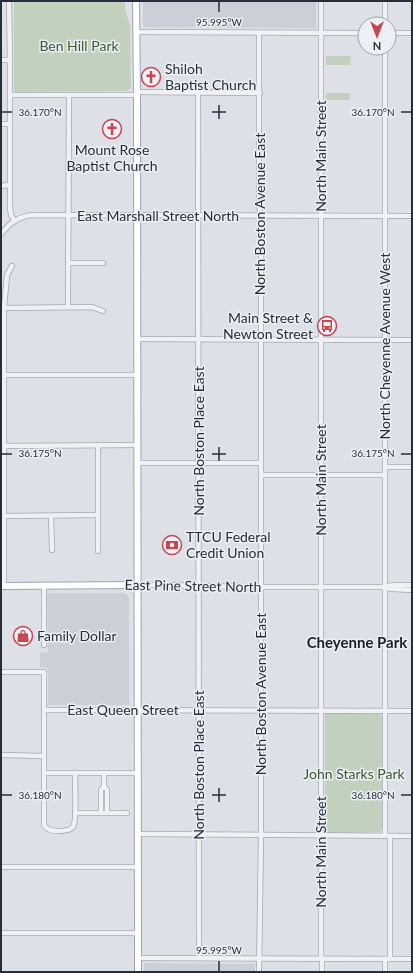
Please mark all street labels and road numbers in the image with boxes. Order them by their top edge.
street label: North Main Street [312,100,329,212]
street label: North Boston Avenue East [251,133,268,295]
street label: East Marshall Street North [77,207,239,224]
street label: North Cheyenne Avenue West [376,253,393,439]
street label: North Boston Place East [190,366,207,516]
street label: North Main Street [312,424,329,536]
street label: East Pine Street North [124,576,262,595]
street label: North Boston Avenue East [252,613,269,775]
street label: North Boston Place East [190,690,207,840]
street label: East Queen Street [67,701,179,718]
street label: North Main Street [312,796,329,908]

